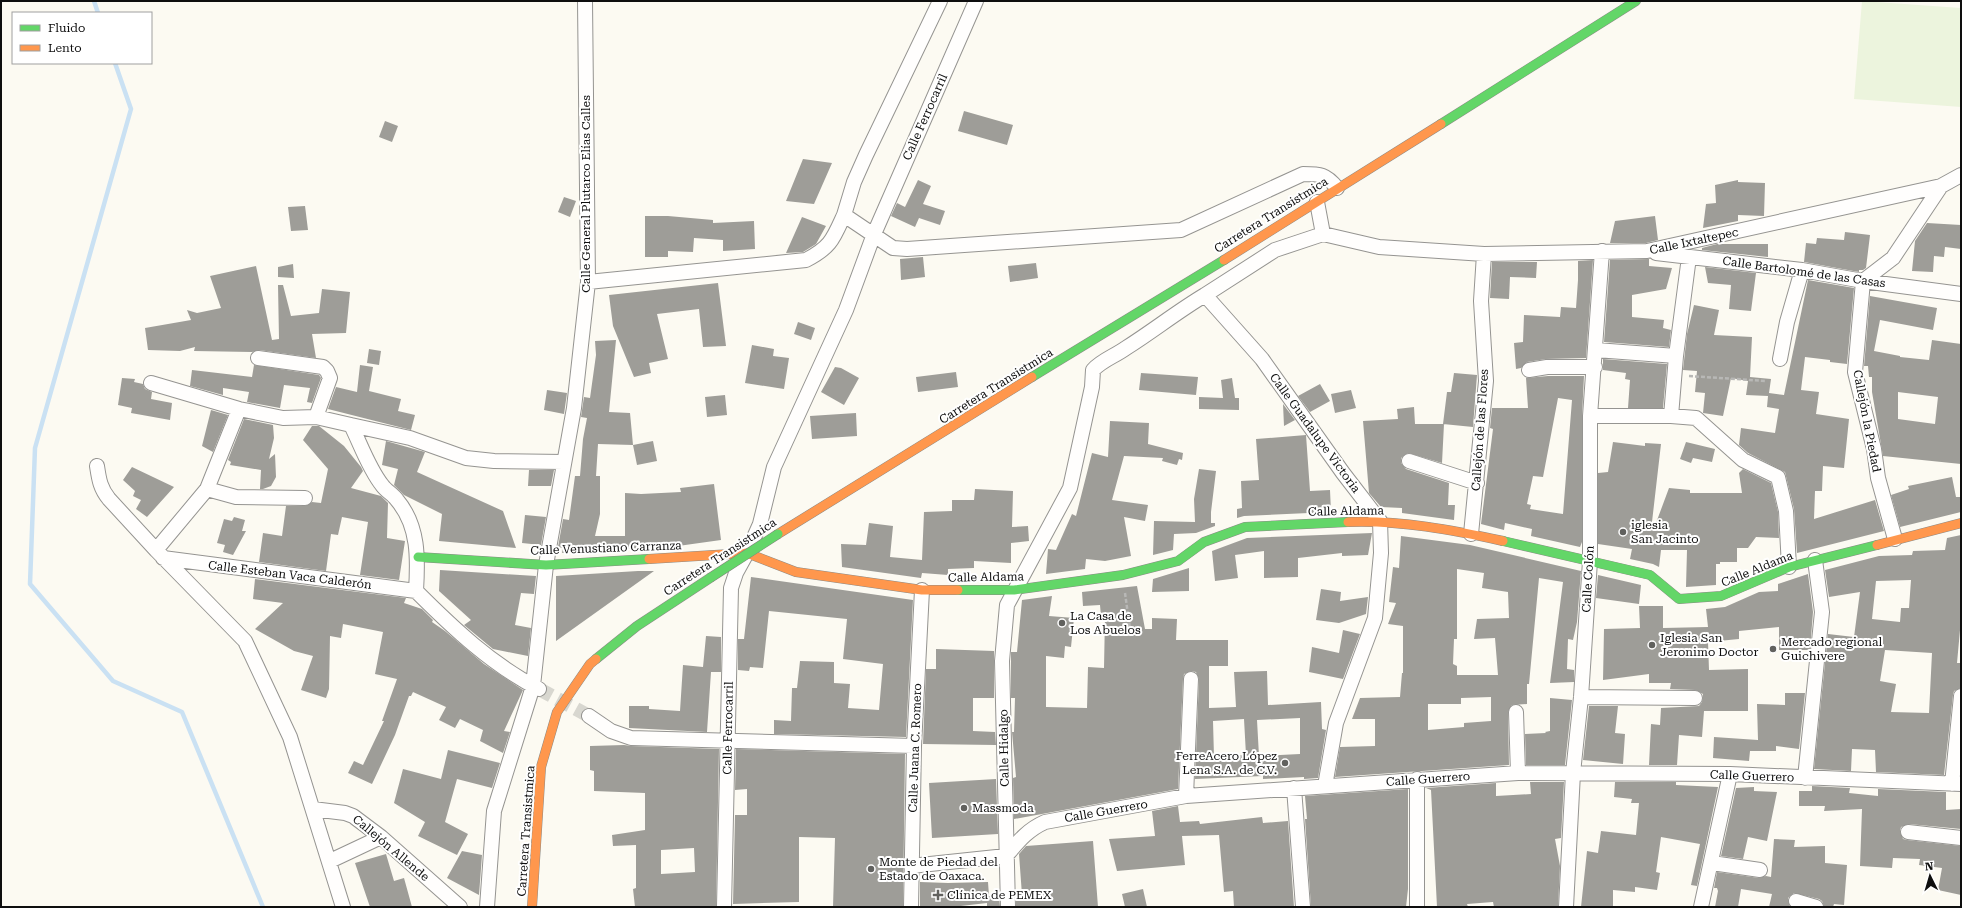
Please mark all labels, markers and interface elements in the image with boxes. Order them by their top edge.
legend [12,12,152,64]
text: Fluido [48,21,85,35]
text: Lento [48,41,82,55]
street label: Calle Ferrocarril [900,71,950,162]
street label: Calle General Plutarco Elías Calles [579,95,593,293]
street label: Carretera Transistmica [1212,174,1331,256]
street label: Calle Ixtaltepec [1648,225,1740,257]
street label: Calle Bartolomé de las Casas [1722,254,1887,290]
street label: Carretera Transistmica [937,345,1056,427]
street label: Callejón de las Flores [1469,368,1491,492]
street label: Callejón la Piedad [1850,369,1884,474]
street label: Calle Guadalupe Victoria [1267,370,1363,496]
street label: Calle Aldama [1308,503,1385,519]
street label: Carretera Transistmica [661,515,779,599]
place label: iglesia San Jacinto [1631,518,1699,546]
marker: iglesia San Jacinto [1618,527,1628,537]
street label: Calle Venustiano Carranza [530,538,682,558]
street label: Calle Colón [1579,545,1597,613]
street label: Calle Aldama [1719,548,1795,590]
street label: Calle Esteban Vaca Calderón [207,558,373,592]
street label: Calle Aldama [948,569,1025,585]
place label: La Casa de Los Abuelos [1070,609,1141,637]
marker: La Casa de Los Abuelos [1057,618,1067,628]
place label: Iglesia San Jeronimo Doctor [1660,631,1758,659]
place label: Mercado regional Guichivere [1781,635,1883,663]
marker: Iglesia San Jeronimo Doctor [1647,640,1657,650]
marker: Mercado regional Guichivere [1768,644,1778,654]
street label: Calle Ferrocarril [720,681,736,775]
street label: Calle Juana C. Romero [906,683,924,813]
street label: Calle Hidalgo [996,709,1012,787]
place label: FerreAcero López Lena S.A. de C.V. [1176,749,1277,777]
marker: FerreAcero López Lena S.A. de C.V. [1280,758,1290,768]
street label: Carretera Transistmica [514,764,538,897]
street label: Calle Guerrero [1710,768,1794,784]
street label: Calle Guerrero [1385,769,1471,789]
street label: Calle Guerrero [1063,797,1149,825]
place label: Massmoda [972,801,1034,815]
marker: Massmoda [959,803,969,813]
street label: Callejón Allende [350,812,432,884]
place label: Monte de Piedad del Estado de Oaxaca. [879,855,998,883]
north arrow [1910,856,1950,896]
text: N [1924,860,1934,873]
marker: Monte de Piedad del Estado de Oaxaca. [866,864,876,874]
place label: Clínica de PEMEX [947,888,1052,902]
marker: Clínica de PEMEX [932,889,944,901]

